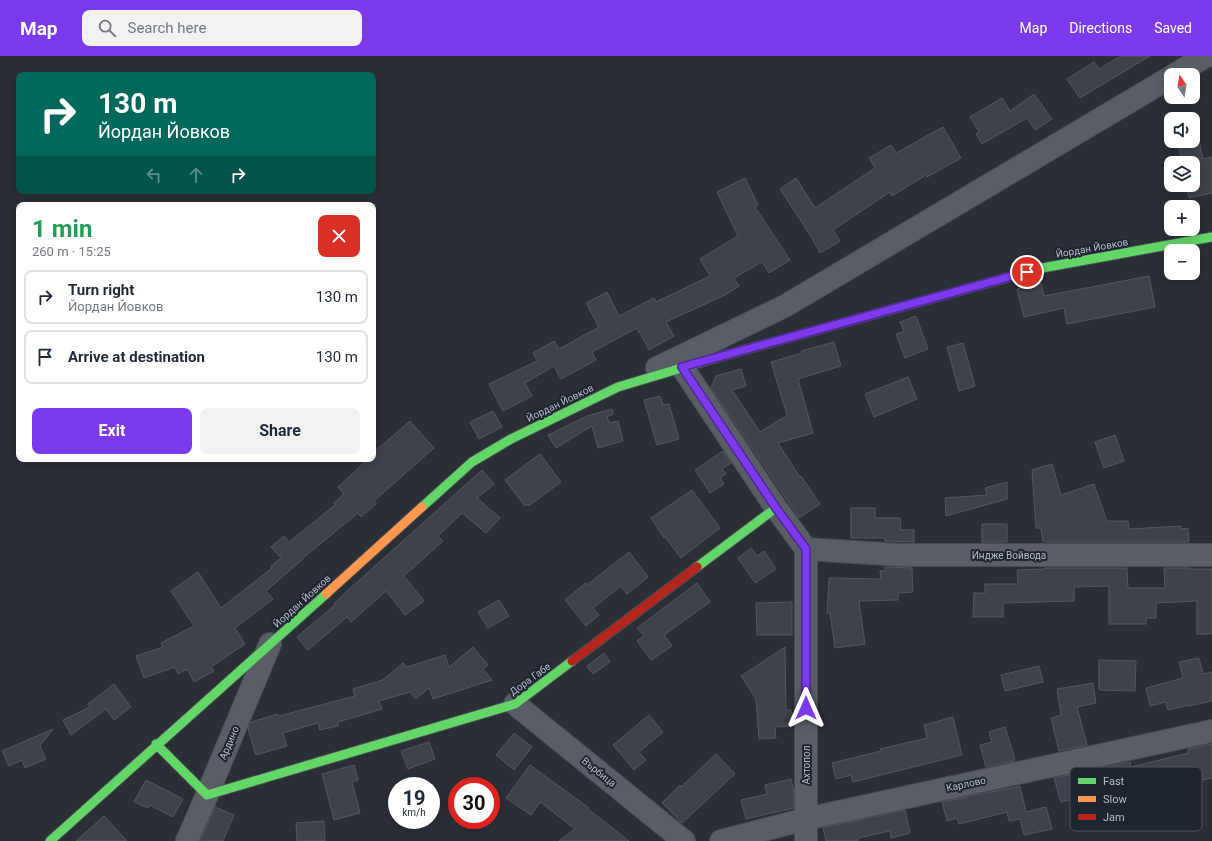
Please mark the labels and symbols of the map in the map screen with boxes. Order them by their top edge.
north arrow [1164,68,1200,104]
street label: Йордан Йовков [1055,235,1129,260]
pin [1010,255,1044,289]
street label: Йордан Йовков [524,381,596,424]
street label: Индже Войвода [972,550,1046,561]
street label: Йордан Йовков [270,571,333,630]
street label: Дора Габе [508,661,552,697]
position arrow [785,687,827,729]
street label: Ардино [217,724,241,761]
street label: Ахтопол [801,745,812,784]
street label: Върбица [580,755,618,789]
legend [1070,767,1202,831]
street label: Карлово [945,774,987,794]
text: Fast [1103,775,1125,788]
speed limit sign: 30 [448,777,500,829]
text: Slow [1103,793,1127,806]
text: Jam [1103,811,1125,824]

